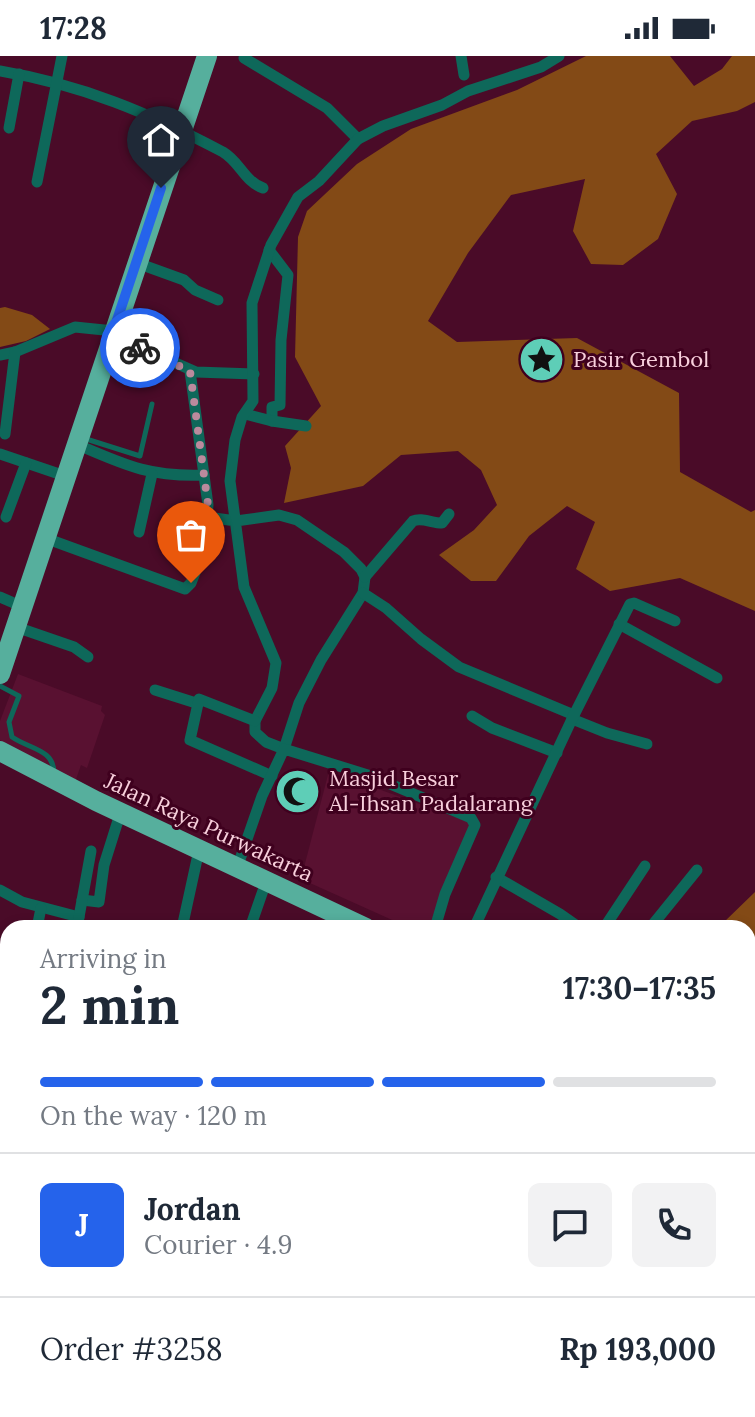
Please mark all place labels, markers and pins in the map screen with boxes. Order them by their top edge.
pin [127,106,195,188]
place icon: Pasir Gembol [518,335,566,383]
place label: Pasir Gembol [573,345,709,373]
pin [157,501,225,583]
place label: Masjid Besar Al-Ihsan Padalarang [328,764,534,817]
mosque icon: Masjid Besar Al-Ihsan Padalarang [274,767,322,815]

